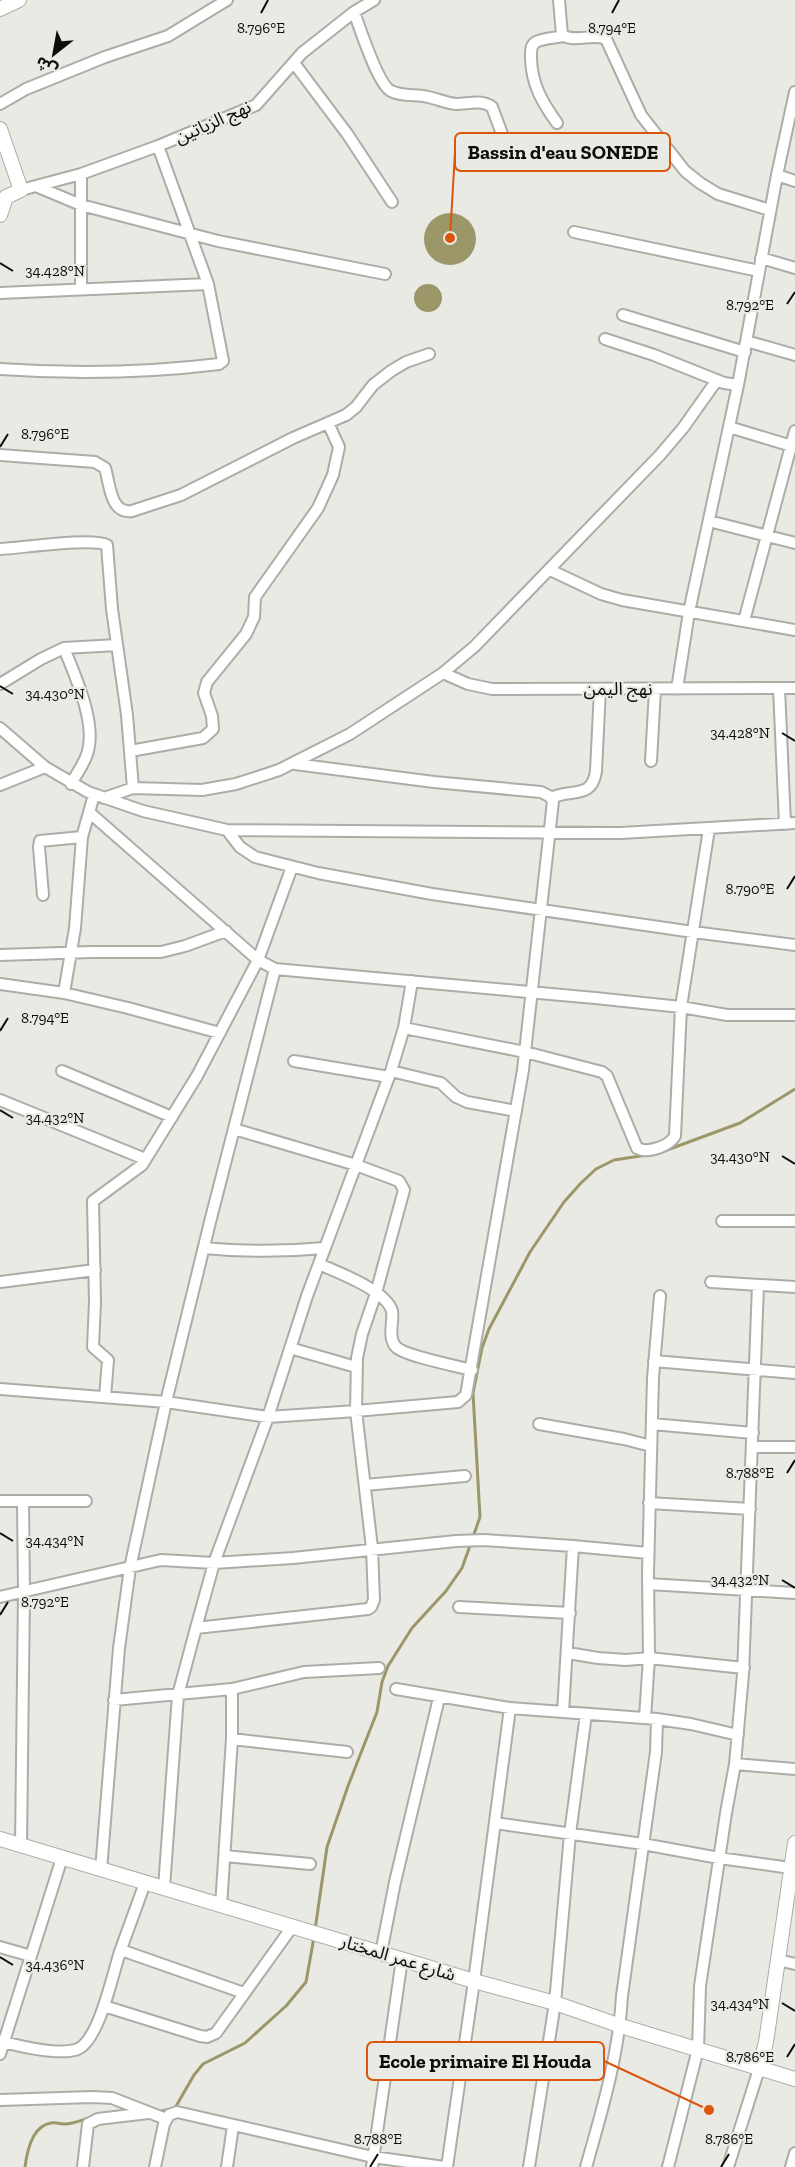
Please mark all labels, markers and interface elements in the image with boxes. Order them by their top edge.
text: 8.796°E [237,19,285,37]
text: 8.794°E [588,19,636,37]
north arrow [24,24,84,84]
text: ش [32,53,61,80]
street label: نهج الزياتين [171,95,255,150]
callout: Bassin d'eau SONEDE [455,133,670,171]
text: Bassin d'eau SONEDE [468,140,659,164]
text: 34.428°N [25,262,85,280]
text: 8.792°E [726,296,774,314]
text: 8.796°E [21,425,69,443]
street label: نهج اليمن [584,678,652,702]
text: 34.430°N [25,685,85,703]
text: 34.428°N [710,724,770,742]
text: 8.790°E [726,880,775,898]
text: 8.794°E [21,1009,69,1027]
text: 34.432°N [26,1109,84,1127]
text: 34.430°N [710,1148,770,1166]
text: 8.788°E [726,1464,774,1482]
text: 34.434°N [26,1532,84,1550]
text: 34.432°N [711,1571,769,1589]
text: 8.792°E [21,1593,69,1611]
street label: شارع عمر المختار [336,1930,458,1989]
text: 34.436°N [26,1956,84,1974]
text: 34.434°N [711,1995,769,2013]
callout: Ecole primaire El Houda [367,2042,604,2080]
text: 8.786°E [726,2048,774,2066]
text: Ecole primaire El Houda [379,2049,591,2073]
text: 8.788°E [354,2130,402,2148]
text: 8.786°E [705,2130,753,2148]

